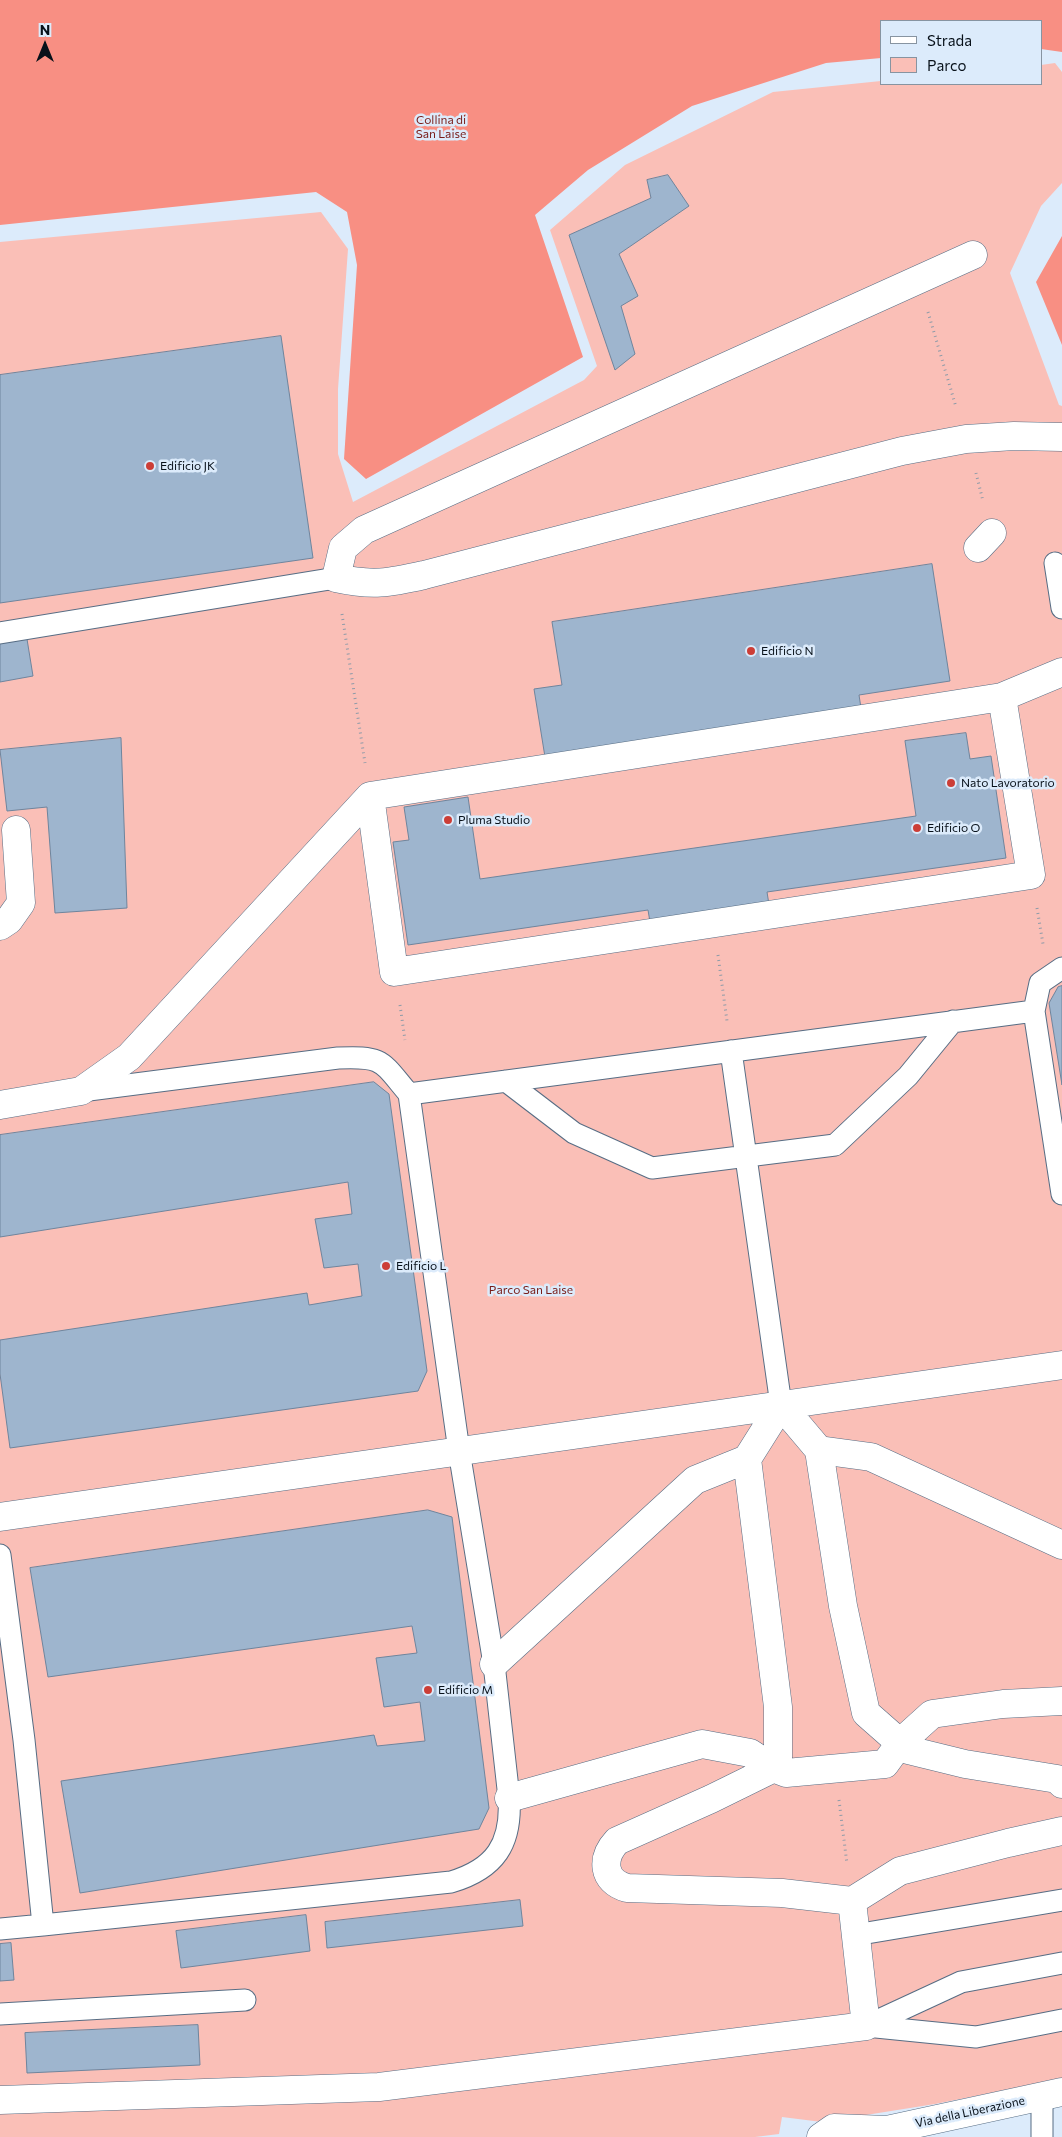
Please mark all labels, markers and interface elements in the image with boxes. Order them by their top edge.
north arrow [20,20,70,70]
legend [880,20,1042,85]
text: N [40,21,50,38]
text: Strada [927,31,972,49]
text: Parco [927,56,966,74]
park label: Collina di San Laise [416,113,466,141]
place label: Edificio JK [160,459,215,473]
marker: Edificio JK [144,460,156,472]
place label: Edificio N [761,644,813,658]
marker: Edificio N [745,645,757,657]
place label: Nato Lavoratorio [961,776,1055,790]
marker: Nato Lavoratorio [945,777,957,789]
place label: Pluma Studio [458,813,530,827]
marker: Pluma Studio [442,814,454,826]
place label: Edificio O [927,821,980,835]
marker: Edificio O [911,822,923,834]
place label: Edificio L [396,1259,446,1273]
marker: Edificio L [380,1260,392,1272]
park label: Parco San Laise [489,1283,573,1297]
place label: Edificio M [438,1683,493,1697]
marker: Edificio M [422,1684,434,1696]
street label: Via della Liberazione [914,2093,1026,2131]

